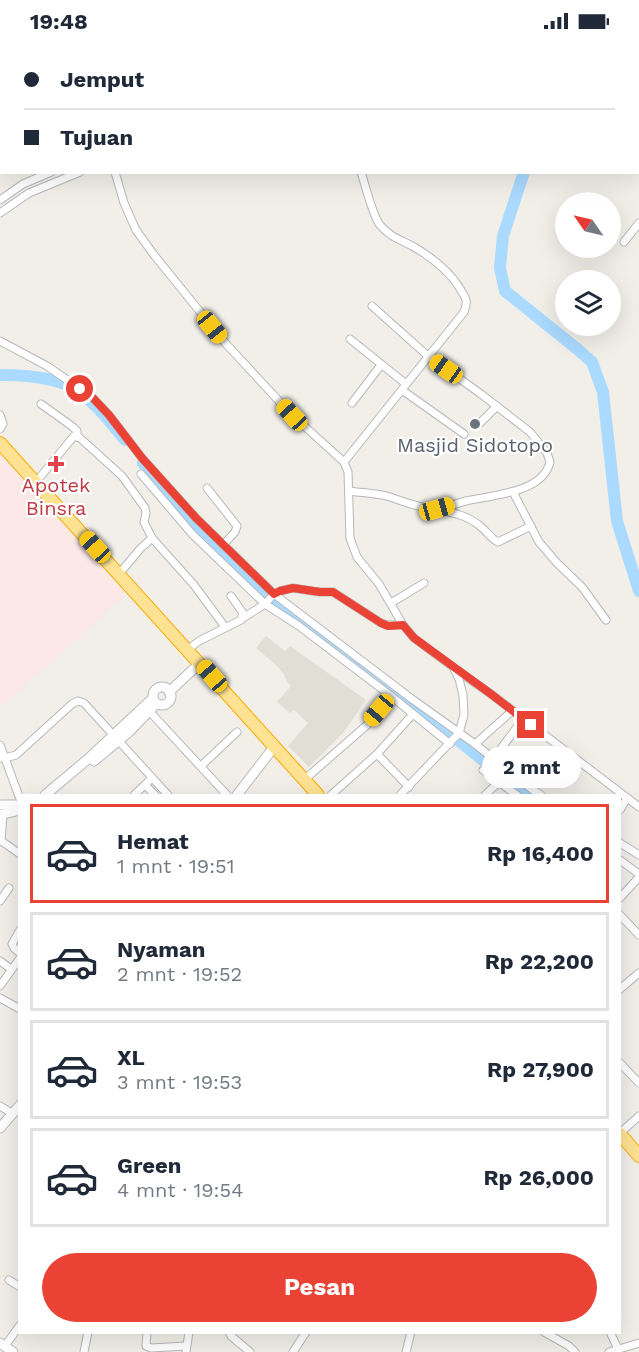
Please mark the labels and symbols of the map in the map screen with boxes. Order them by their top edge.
north arrow [555,192,621,258]
car [194,307,230,347]
car [426,351,466,387]
route start [66,375,93,402]
car [273,396,311,434]
marker: Masjid Sidotopo [468,417,482,431]
place label: Masjid Sidotopo [397,433,553,457]
marker: Apotek Binsra [49,457,63,471]
place label: Apotek Binsra [22,473,90,520]
car [417,495,457,523]
car [76,528,114,566]
car [193,657,231,695]
car [361,690,397,730]
route end [517,711,544,738]
callout: 2 mnt [482,746,580,788]

